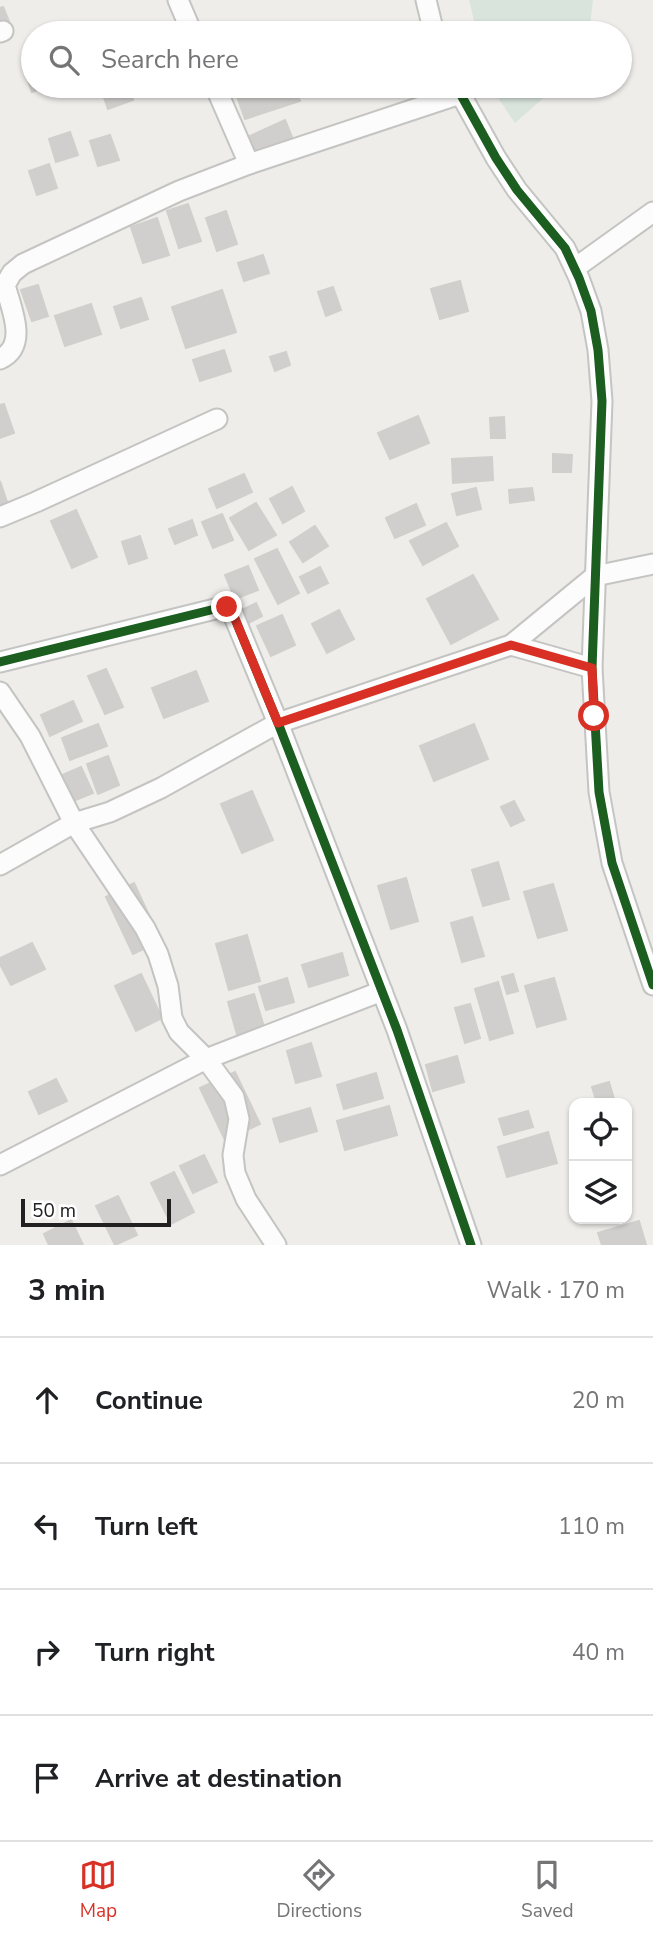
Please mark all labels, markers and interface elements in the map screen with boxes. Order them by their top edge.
search box [21,21,632,98]
icon: search [45,41,83,79]
text: Search here [101,42,239,77]
route end [211,591,242,622]
route start [578,700,609,731]
map controls [569,1098,632,1224]
button: locate [569,1098,632,1161]
button: layers [569,1161,632,1224]
scale bar [21,1196,172,1228]
text: 50 m [32,1198,76,1224]
text: 3 min [28,1270,106,1311]
text: Walk · 170 m [486,1275,625,1306]
icon: ahead [28,1381,66,1419]
text: Continue [95,1383,203,1418]
text: 20 m [572,1385,625,1416]
icon: left [28,1507,66,1545]
text: Turn left [95,1509,198,1544]
text: 110 m [558,1511,625,1542]
icon: right [28,1633,66,1671]
text: Turn right [95,1635,214,1670]
text: 40 m [572,1637,625,1668]
icon: arrive [28,1759,66,1797]
text: Arrive at destination [95,1761,342,1796]
tab: Map [79,1856,117,1924]
tab: Directions [276,1856,362,1924]
tab: Saved [521,1856,574,1924]

